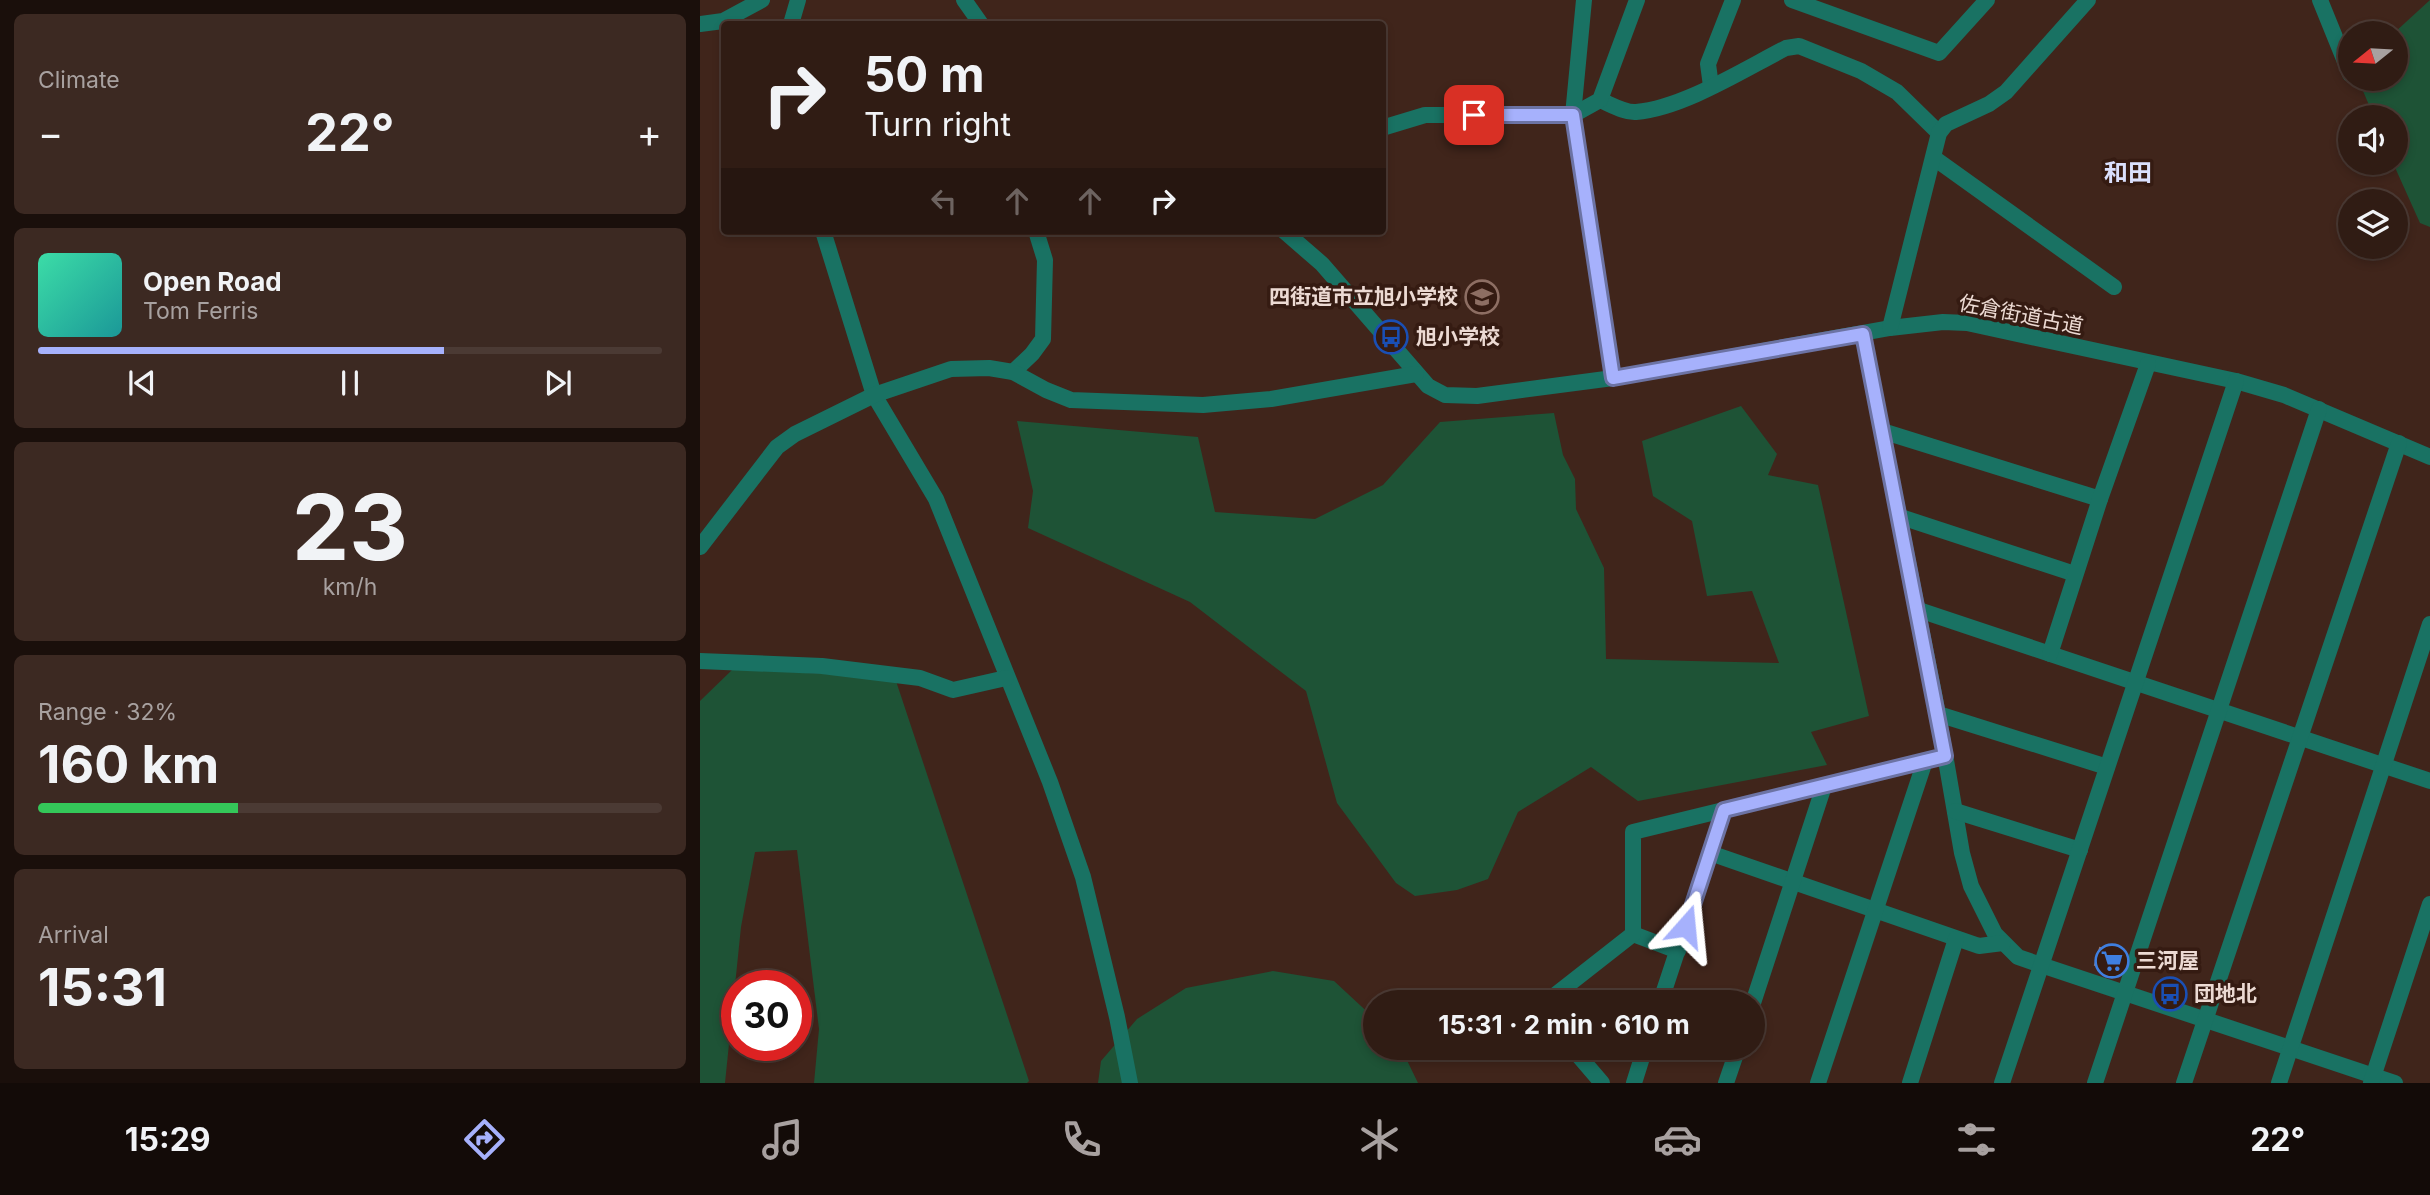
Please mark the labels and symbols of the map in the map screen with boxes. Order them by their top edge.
north arrow [2338,21,2408,91]
pin [1444,85,1504,145]
district label: 和田 [2104,158,2152,187]
school or university icon: 四街道市立旭小学校 [1463,278,1501,316]
place label: 四街道市立旭小学校 [1269,284,1458,309]
street label: 佐倉街道古道 [1957,290,2085,339]
bus stop icon: 旭小学校 [1372,318,1410,356]
place label: 旭小学校 [1416,324,1500,349]
position arrow [1649,889,1723,963]
supermarket icon: 三河屋 [2093,942,2131,980]
place label: 三河屋 [2136,948,2199,973]
speed limit sign: 30 [721,970,812,1061]
bus stop icon: 団地北 [2151,975,2189,1013]
place label: 団地北 [2194,981,2257,1006]

